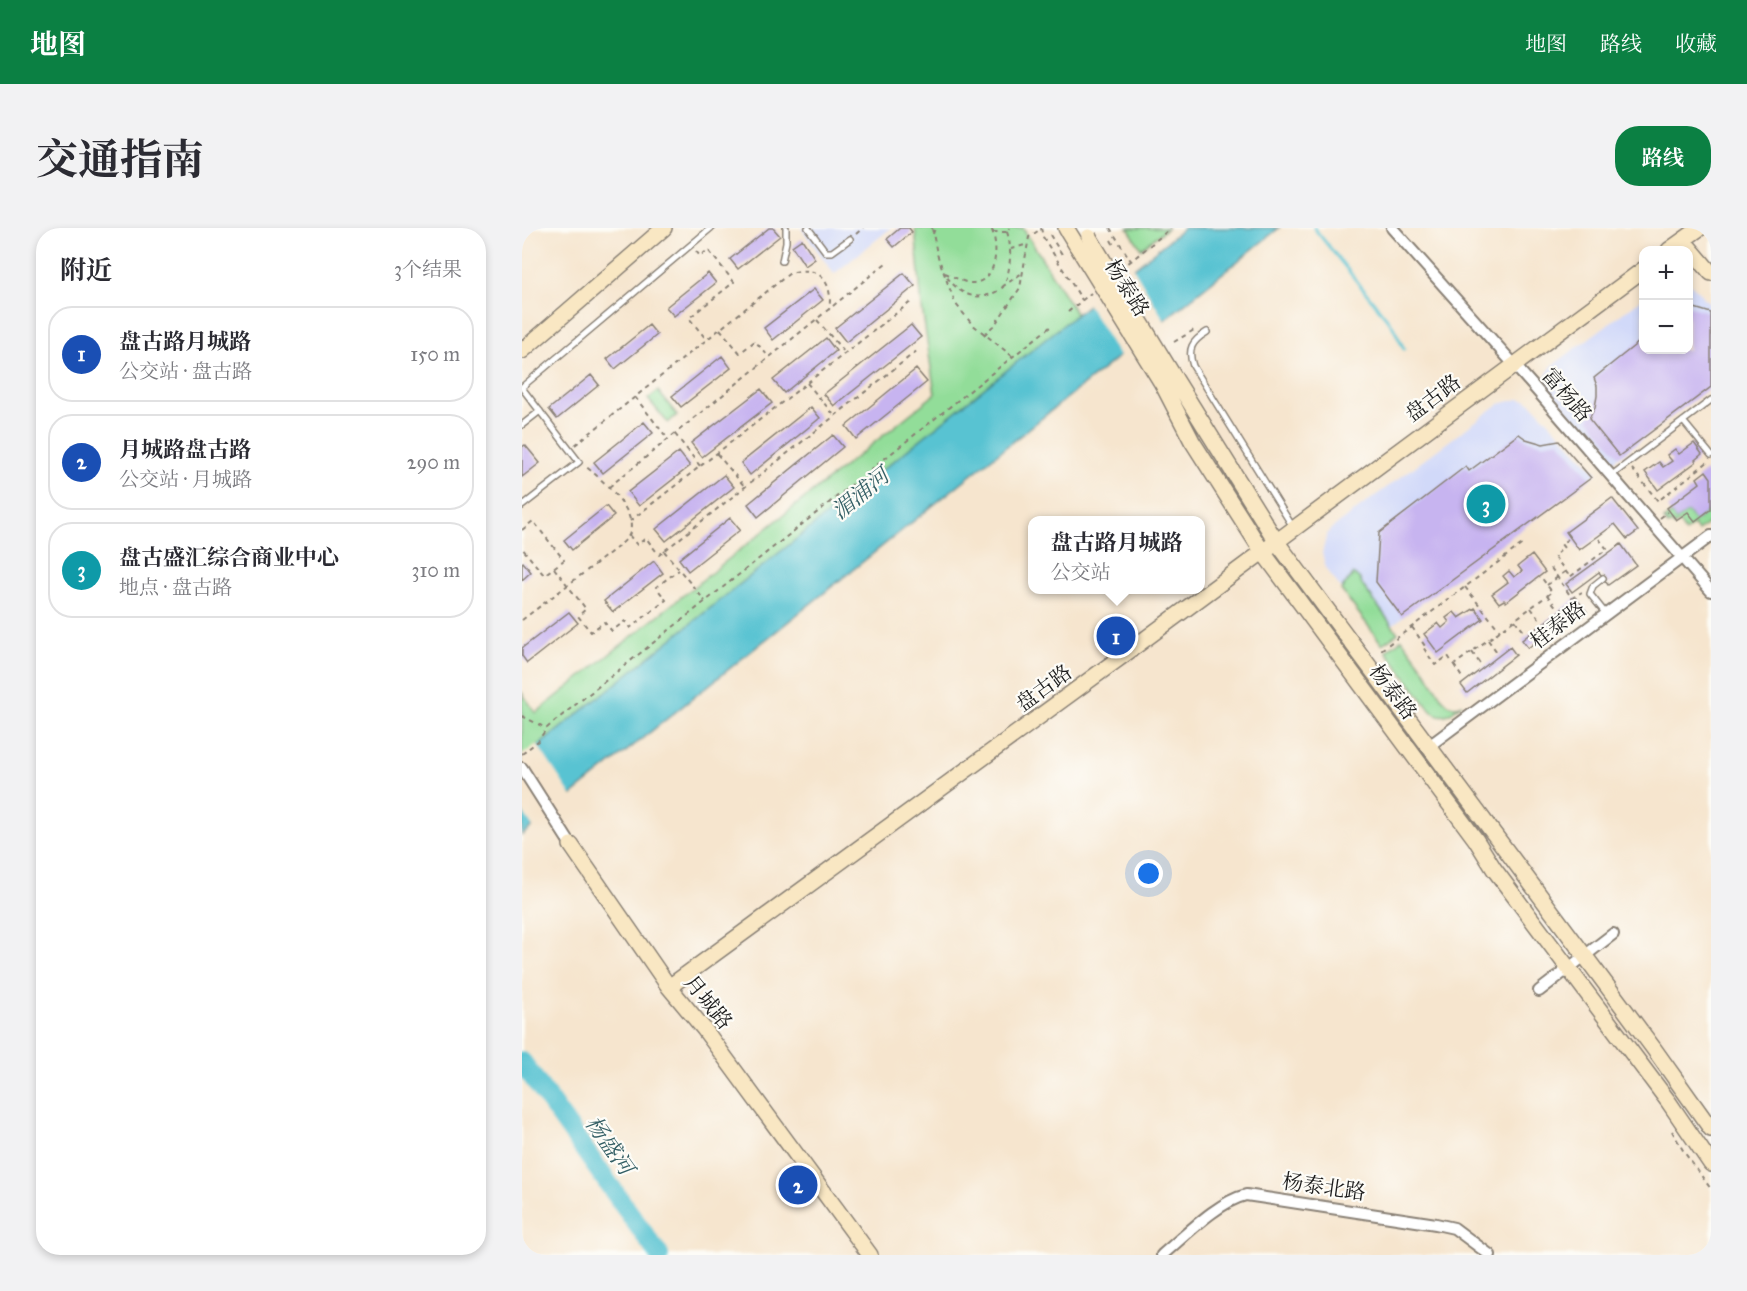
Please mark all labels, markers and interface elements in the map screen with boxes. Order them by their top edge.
text: 地图 [30,27,86,62]
text: 地图 [1525,31,1567,57]
text: 路线 [1600,31,1642,57]
text: 收藏 [1675,31,1717,57]
button: 路线 [1615,126,1711,186]
text: 交通指南 [36,134,204,186]
map controls [1639,246,1693,354]
button: + [1639,246,1693,300]
text: 附近 [60,254,112,286]
street label: 杨泰路 [1099,254,1155,322]
text: 3个结果 [394,257,462,281]
button: − [1639,300,1693,354]
text: 盘古路月城路 [119,328,251,355]
text: 1 [78,342,85,366]
text: 150 m [410,342,460,366]
text: 公交站 · 盘古路 [119,359,252,383]
street label: 富杨路 [1537,363,1597,427]
street label: 盘古路 [1400,369,1466,427]
text: 月城路盘古路 [119,436,251,463]
text: 2 [77,450,86,474]
text: 290 m [407,450,460,474]
water label: 湄浦河 [826,460,898,525]
text: 公交站 · 月城路 [119,467,252,491]
pin: 3 [1466,482,1506,526]
popup [1028,516,1205,594]
text: 盘古路月城路 [1050,529,1183,556]
text: 盘古盛汇综合商业中心 [119,544,339,571]
text: 3 [78,558,86,582]
text: 310 m [411,558,460,582]
text: 公交站 [1050,560,1110,584]
text: 地点 · 盘古路 [119,575,232,599]
street label: 桂泰路 [1525,596,1591,654]
pin: 1 [1096,614,1136,658]
street label: 盘古路 [1011,659,1077,717]
street label: 杨泰路 [1364,659,1422,725]
your location [1134,859,1163,888]
street label: 月城路 [678,969,738,1035]
water label: 杨盛河 [580,1111,642,1183]
pin: 2 [778,1162,818,1208]
street label: 杨泰北路 [1281,1168,1367,1206]

